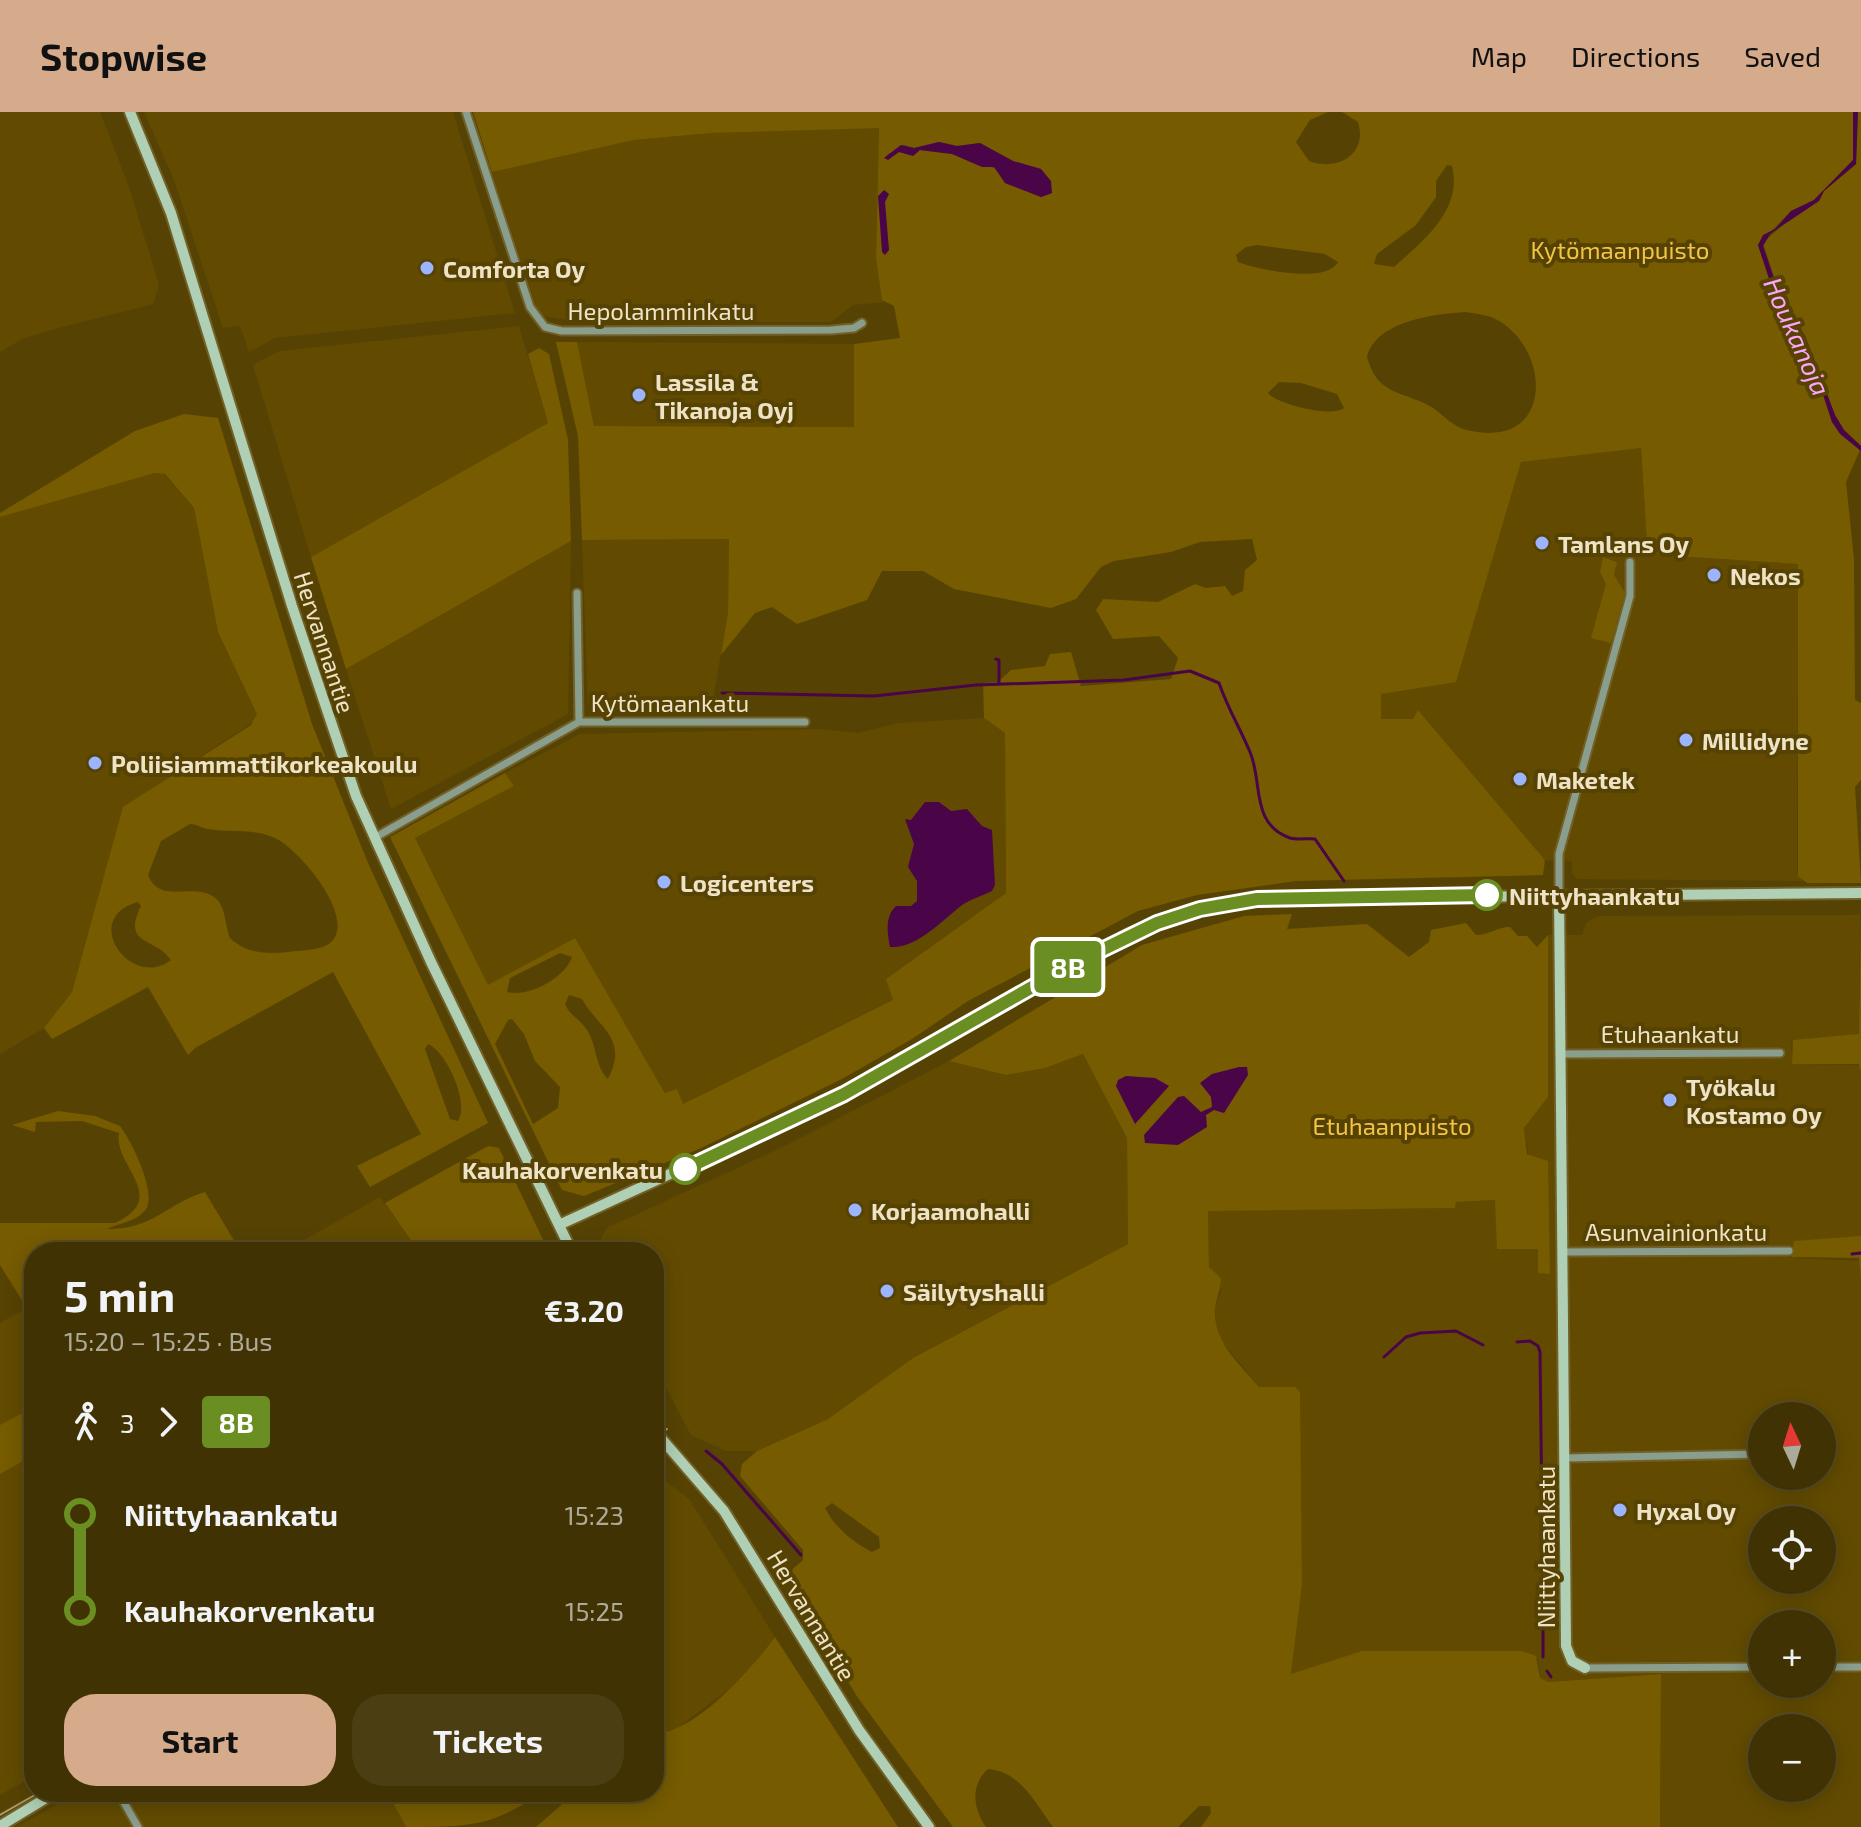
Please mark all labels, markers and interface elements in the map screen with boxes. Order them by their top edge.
text: Stopwise [40,33,207,79]
text: Map [1471,39,1527,73]
text: Directions [1571,39,1700,73]
text: Saved [1744,39,1821,73]
park label: Kytömaanpuisto [1531,235,1709,264]
place label: Comforta Oy [443,254,586,283]
marker: Comforta Oy [418,259,436,277]
water label: Houkanoja [1758,272,1838,400]
street label: Hepolamminkatu [568,296,754,325]
place label: Lassila & Tikanoja Oyj [655,367,794,424]
marker: Lassila & Tikanoja Oyj [630,386,648,404]
place label: Tamlans Oy [1558,529,1690,558]
marker: Tamlans Oy [1533,534,1551,552]
place label: Nekos [1730,561,1801,590]
marker: Nekos [1705,566,1723,584]
street label: Hervannantie [288,567,362,717]
street label: Kytömaankatu [591,688,749,717]
place label: Millidyne [1702,726,1809,755]
marker: Millidyne [1677,731,1695,749]
place label: Poliisiammattikorkeakoulu [111,749,417,778]
marker: Poliisiammattikorkeakoulu [86,754,104,772]
place label: Maketek [1536,765,1636,794]
marker: Maketek [1511,770,1529,788]
place label: Logicenters [680,868,814,897]
marker: Logicenters [655,873,673,891]
marker: Niittyhaankatu [1472,880,1502,910]
place label: Niittyhaankatu [1509,881,1680,910]
line badge: 8B [1032,941,1104,993]
text: 8B [1050,950,1086,984]
street label: Etuhaankatu [1601,1019,1739,1048]
place label: Työkalu Kostamo Oy [1686,1072,1822,1129]
marker: Työkalu Kostamo Oy [1661,1091,1679,1109]
park label: Etuhaanpuisto [1312,1111,1472,1140]
marker: Kauhakorvenkatu [670,1154,700,1184]
place label: Kauhakorvenkatu [462,1155,663,1184]
place label: Korjaamohalli [871,1196,1030,1225]
marker: Korjaamohalli [846,1201,864,1219]
street label: Asunvainionkatu [1585,1217,1767,1246]
text: 5 min [64,1268,175,1321]
place label: Säilytyshalli [903,1277,1045,1306]
marker: Säilytyshalli [878,1282,896,1300]
text: €3.20 [544,1292,624,1328]
text: 15:20 – 15:25 · Bus [64,1325,273,1356]
icon: walk [64,1400,108,1444]
icon: forward [146,1400,190,1444]
north arrow [1748,1402,1836,1490]
map controls [1748,1402,1836,1802]
text: 8B [218,1405,254,1439]
text: 3 [120,1407,134,1438]
street label: Niittyhaankatu [1531,1466,1560,1628]
text: Niittyhaankatu [124,1496,338,1532]
place label: Hyxal Oy [1636,1496,1736,1525]
text: 15:23 [565,1499,624,1530]
marker: Hyxal Oy [1611,1501,1629,1519]
button: locate [1748,1506,1836,1594]
street label: Hervannantie [762,1544,862,1686]
text: Kauhakorvenkatu [124,1592,375,1628]
text: 15:25 [565,1595,624,1626]
button: + [1748,1610,1836,1698]
button: Start [64,1694,336,1786]
button: Tickets [352,1694,624,1786]
button: − [1748,1714,1836,1802]

